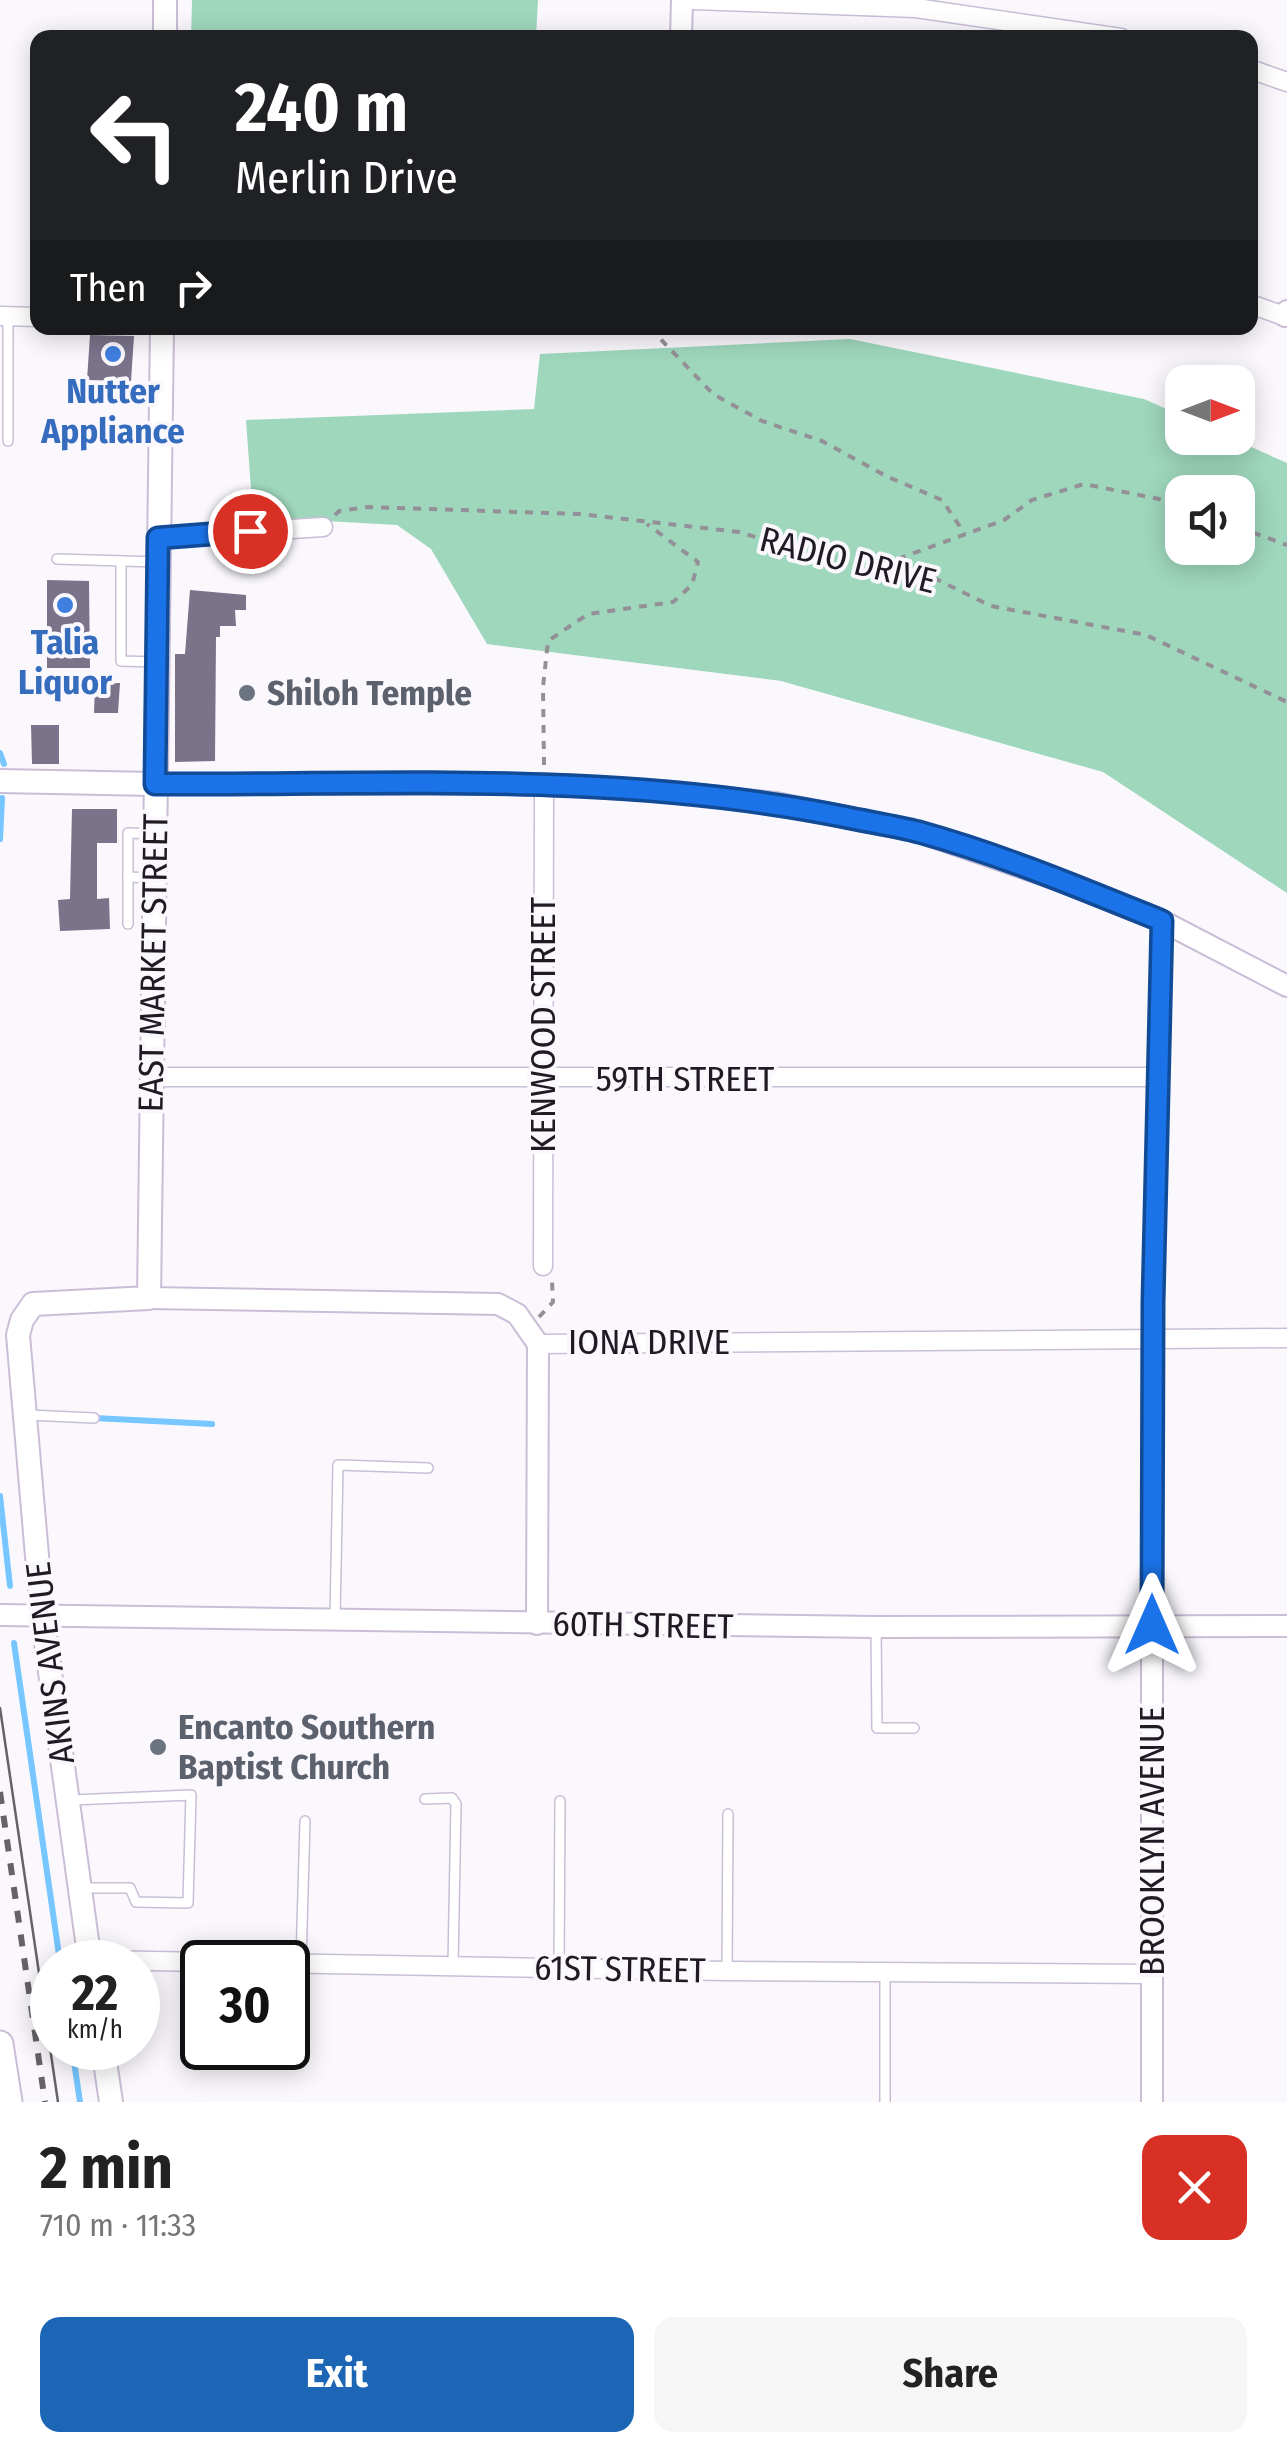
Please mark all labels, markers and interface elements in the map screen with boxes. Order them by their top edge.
text: 240 m [235,66,408,150]
icon: left [70,70,200,200]
text: Merlin Drive [235,151,458,205]
icon: right [166,260,221,315]
text: Then [70,265,146,311]
marker: Nutter Appliance [102,343,124,365]
north arrow [1165,365,1255,455]
map controls [1165,365,1255,565]
place label: Nutter Appliance [40,370,185,452]
button: sound [1165,475,1255,565]
pin [208,489,293,574]
icon: arrive [223,504,278,559]
street label: RADIO DRIVE [756,518,940,602]
marker: Talia Liquor [54,594,76,616]
place label: Talia Liquor [18,621,112,703]
place label: Shiloh Temple [267,672,472,714]
marker: Shiloh Temple [236,682,258,704]
street label: EAST MARKET STREET [129,813,177,1113]
street label: KENWOOD STREET [522,896,564,1153]
street label: 59TH STREET [596,1058,775,1100]
street label: IONA DRIVE [568,1321,730,1363]
street label: AKINS AVENUE [17,1560,83,1766]
position arrow [1100,1573,1204,1677]
street label: 60TH STREET [552,1602,735,1648]
place label: Encanto Southern Baptist Church [178,1706,435,1788]
street label: BROOKLYN AVENUE [1131,1706,1173,1976]
marker: Encanto Southern Baptist Church [147,1736,169,1758]
speed limit sign: 30 [180,1940,310,2070]
street label: 61ST STREET [534,1947,707,1992]
text: 22 [72,1963,118,2023]
text: km/h [67,2015,123,2045]
text: 2 min [40,2132,173,2204]
button: close [1142,2135,1247,2240]
text: 710 m · 11:33 [40,2206,196,2244]
button: Exit [40,2317,634,2432]
button: Share [654,2317,1247,2432]

